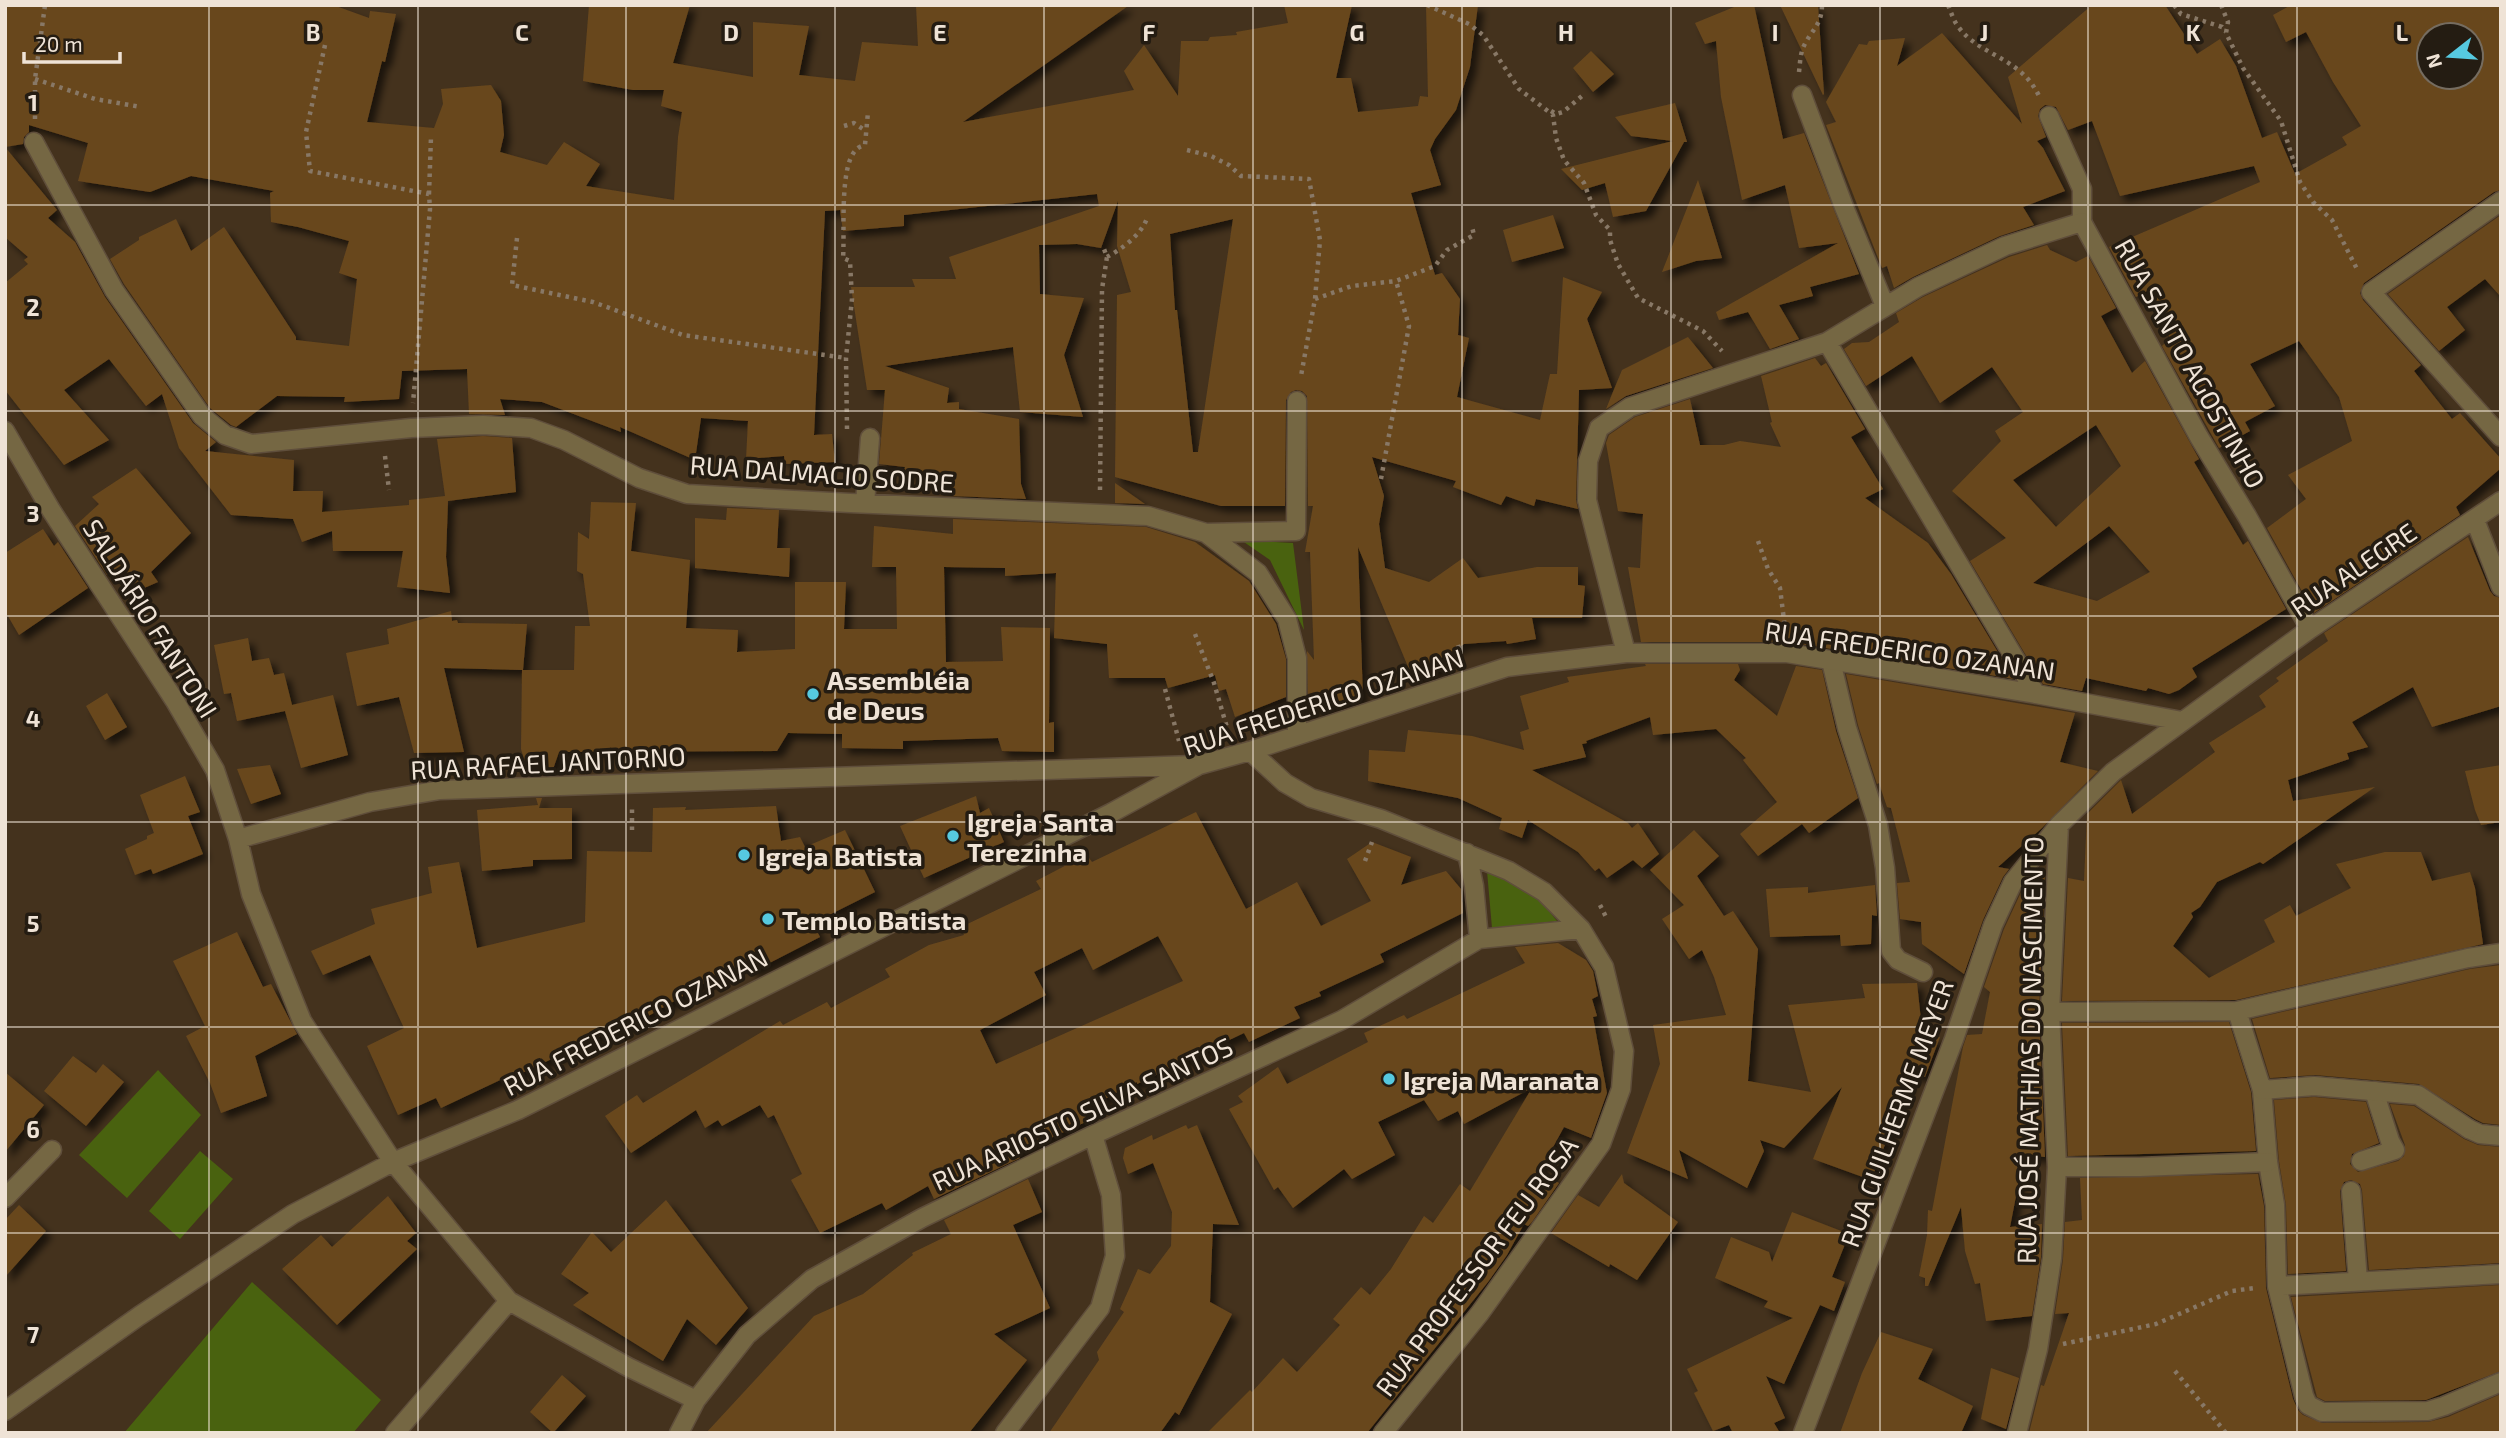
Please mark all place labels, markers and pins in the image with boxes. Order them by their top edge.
place label: Assembléia de Deus [827,664,970,725]
marker: Assembléia de Deus [805,686,821,702]
place label: Igreja Santa Terezinha [967,806,1114,867]
marker: Igreja Santa Terezinha [945,828,961,844]
place label: Igreja Batista [758,840,922,871]
marker: Igreja Batista [736,847,752,863]
place label: Templo Batista [782,904,966,935]
marker: Templo Batista [760,911,776,927]
place label: Igreja Maranata [1403,1064,1599,1095]
marker: Igreja Maranata [1381,1071,1397,1087]

